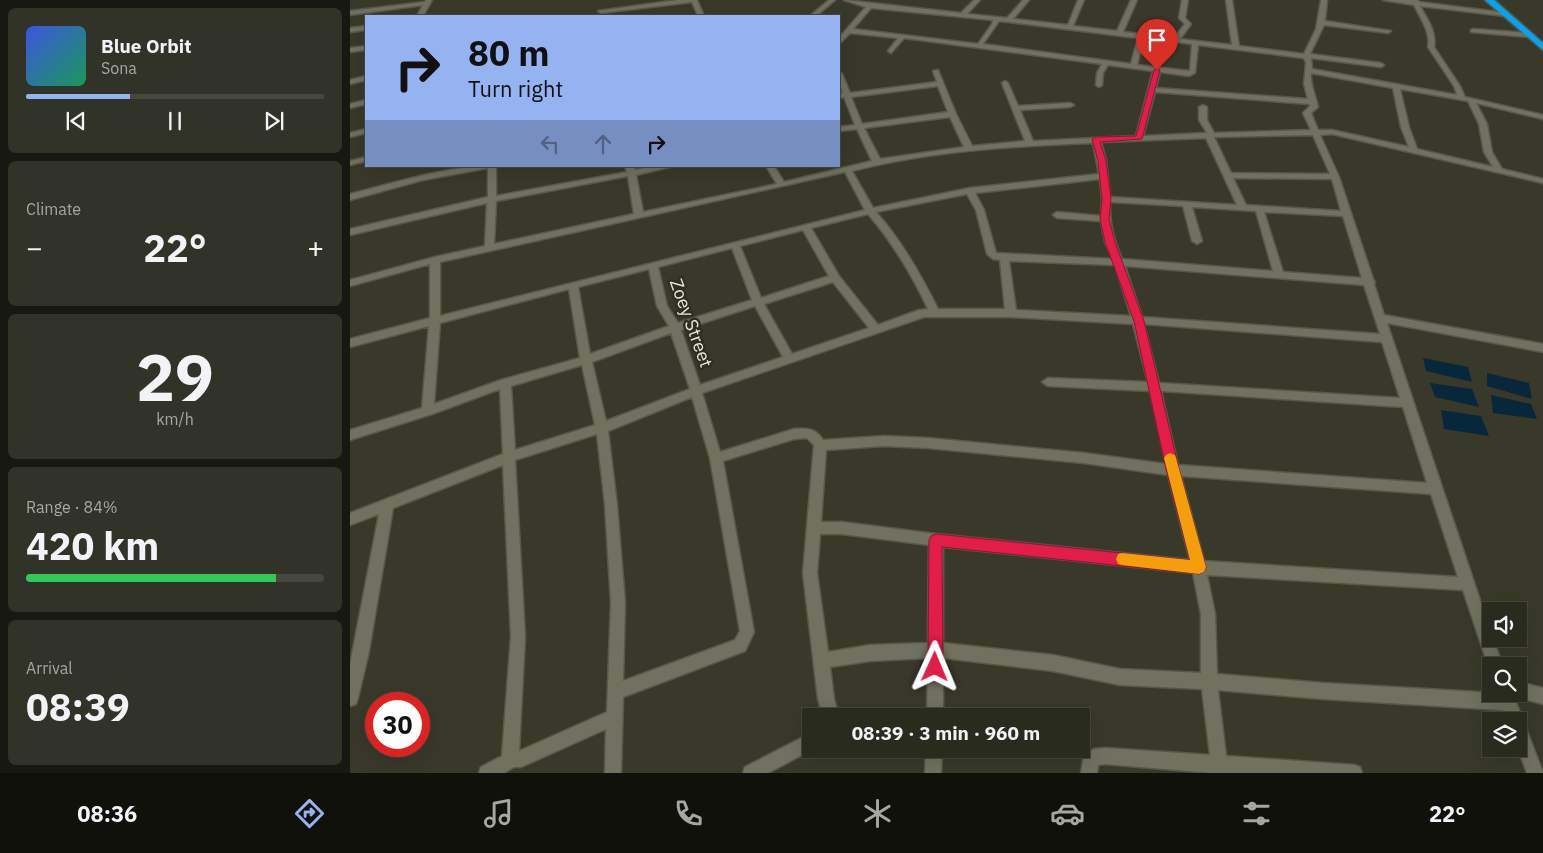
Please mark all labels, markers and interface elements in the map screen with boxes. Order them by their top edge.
pin [1136,19,1178,70]
icon: arrive [1143,26,1171,54]
text: 80 m [468,30,550,76]
text: Blue Orbit [101,34,191,58]
icon: right [385,35,450,100]
text: Sona [101,58,137,78]
text: Turn right [468,74,563,103]
icon: previous [62,107,90,135]
icon: pause [161,107,189,135]
icon: next [260,107,288,135]
icon: left [536,130,564,158]
icon: ahead [589,130,617,158]
icon: right [642,130,670,158]
text: Climate [26,199,81,219]
text: 22° [143,223,207,272]
text: − [26,229,43,266]
text: + [307,229,324,266]
street label: Zoey Street [665,275,718,370]
text: 29 [136,334,214,419]
text: km/h [156,409,194,429]
text: Range · 84% [26,497,118,517]
text: 420 km [26,521,159,570]
map controls [1482,602,1527,757]
button: sound [1482,602,1527,647]
position arrow [908,640,960,692]
button: search [1482,657,1527,702]
text: Arrival [26,658,73,678]
text: 08:39 [26,682,130,731]
speed limit sign: 30 [365,692,430,757]
button: layers [1482,712,1527,757]
text: 08:39 · 3 min · 960 m [852,721,1040,745]
icon: directions [292,796,327,831]
icon: music [481,796,516,831]
icon: phone [671,796,706,831]
icon: climate [860,796,895,831]
icon: car [1050,796,1085,831]
icon: filters [1239,796,1274,831]
text: 08:36 [77,799,137,828]
text: 22° [1429,799,1466,828]

